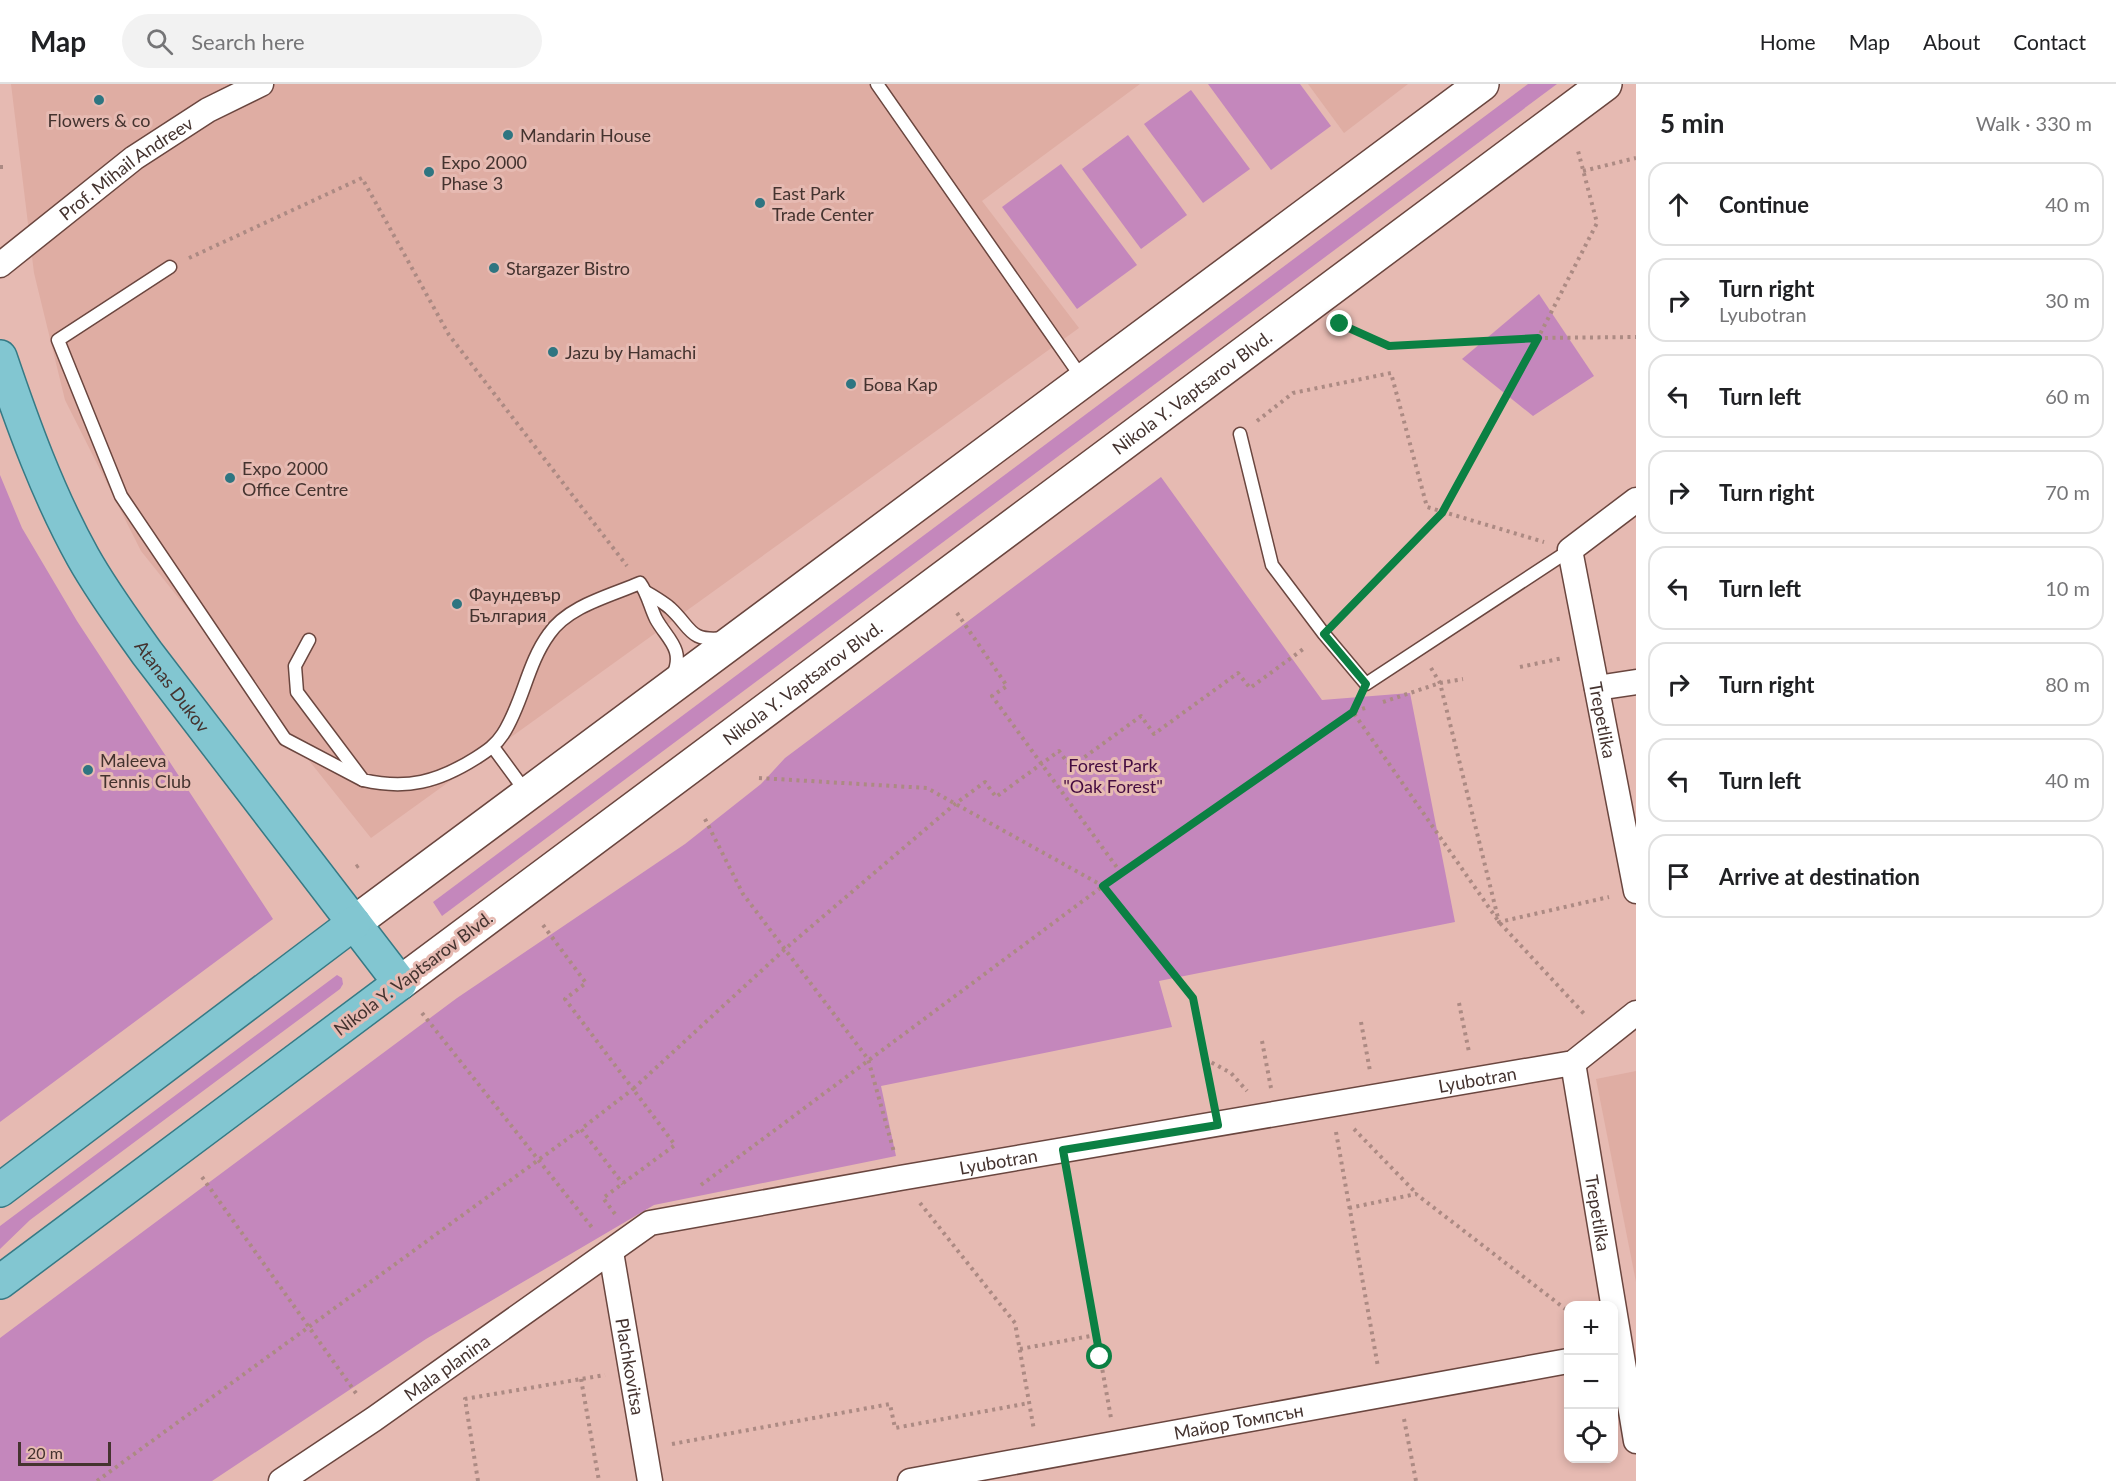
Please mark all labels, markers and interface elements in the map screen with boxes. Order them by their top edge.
search box [122,14,542,68]
text: Map [30,24,86,58]
icon: search [143,25,176,58]
text: Search here [191,28,305,55]
text: Home [1760,29,1816,54]
text: Map [1849,29,1890,54]
text: About [1923,29,1980,54]
text: Contact [2013,29,2086,54]
marker: Flowers & co [92,93,106,107]
text: 5 min [1660,107,1724,139]
place label: Flowers & co [48,109,150,131]
street label: Prof. Mihail Andreev [55,111,198,225]
text: Walk · 330 m [1976,111,2092,135]
place label: Mandarin House [520,124,651,146]
marker: Mandarin House [501,128,515,142]
place label: Expo 2000 Phase 3 [441,151,527,194]
marker: Expo 2000 Phase 3 [422,165,436,179]
place label: East Park Trade Center [772,182,874,225]
icon: ahead [1662,188,1695,221]
text: Continue [1719,191,1809,218]
text: 40 m [2045,192,2090,216]
marker: East Park Trade Center [753,196,767,210]
place label: Stargazer Bistro [506,257,630,279]
marker: Stargazer Bistro [487,261,501,275]
text: Turn right [1719,275,1814,302]
icon: right [1662,284,1695,317]
text: 30 m [2045,288,2090,312]
text: Lyubotran [1719,302,1807,326]
route end [1326,310,1352,336]
street label: Nikola Y. Vaptsarov Blvd. [1108,325,1276,459]
place label: Jazu by Hamachi [565,341,696,363]
marker: Jazu by Hamachi [546,345,560,359]
place label: Бова Кар [863,373,938,395]
marker: Бова Кар [844,377,858,391]
icon: left [1662,380,1695,413]
text: Turn left [1719,383,1801,410]
text: 60 m [2045,384,2090,408]
place label: Expo 2000 Office Centre [242,457,348,500]
marker: Expo 2000 Office Centre [223,471,237,485]
icon: right [1662,476,1695,509]
text: Turn right [1719,479,1814,506]
text: 70 m [2045,480,2090,504]
icon: left [1662,572,1695,605]
text: Turn left [1719,575,1801,602]
text: 10 m [2045,576,2090,600]
place label: Фаундевър България [469,583,561,626]
marker: Фаундевър България [450,597,464,611]
street label: Nikola Y. Vaptsarov Blvd. [718,616,887,750]
street label: Atanas Dukov [130,636,215,737]
icon: right [1662,668,1695,701]
text: Turn right [1719,671,1814,698]
text: 80 m [2045,672,2090,696]
street label: Trepetlika [1585,680,1621,760]
place label: Maleeva Tennis Club [100,749,191,792]
park label: Forest Park "Oak Forest" [1063,754,1163,797]
marker: Maleeva Tennis Club [81,763,95,777]
icon: left [1662,764,1695,797]
text: Turn left [1719,767,1801,794]
text: 40 m [2045,768,2090,792]
icon: arrive [1662,860,1695,893]
text: Arrive at destination [1719,863,1920,890]
street label: Nikola Y. Vaptsarov Blvd. [329,906,497,1040]
street label: Lyubotran [1437,1062,1518,1097]
street label: Lyubotran [958,1144,1039,1179]
street label: Trepetlika [1581,1173,1615,1253]
map controls [1564,1301,1618,1463]
button: + [1564,1301,1618,1355]
street label: Plachkovitsa [611,1316,650,1417]
street label: Mala planina [400,1329,494,1405]
route start [1086,1343,1112,1369]
button: − [1564,1355,1618,1409]
street label: Майор Томпсън [1172,1398,1305,1444]
button: locate [1564,1409,1618,1463]
scale bar [18,1439,111,1466]
text: 20 m [27,1443,63,1462]

